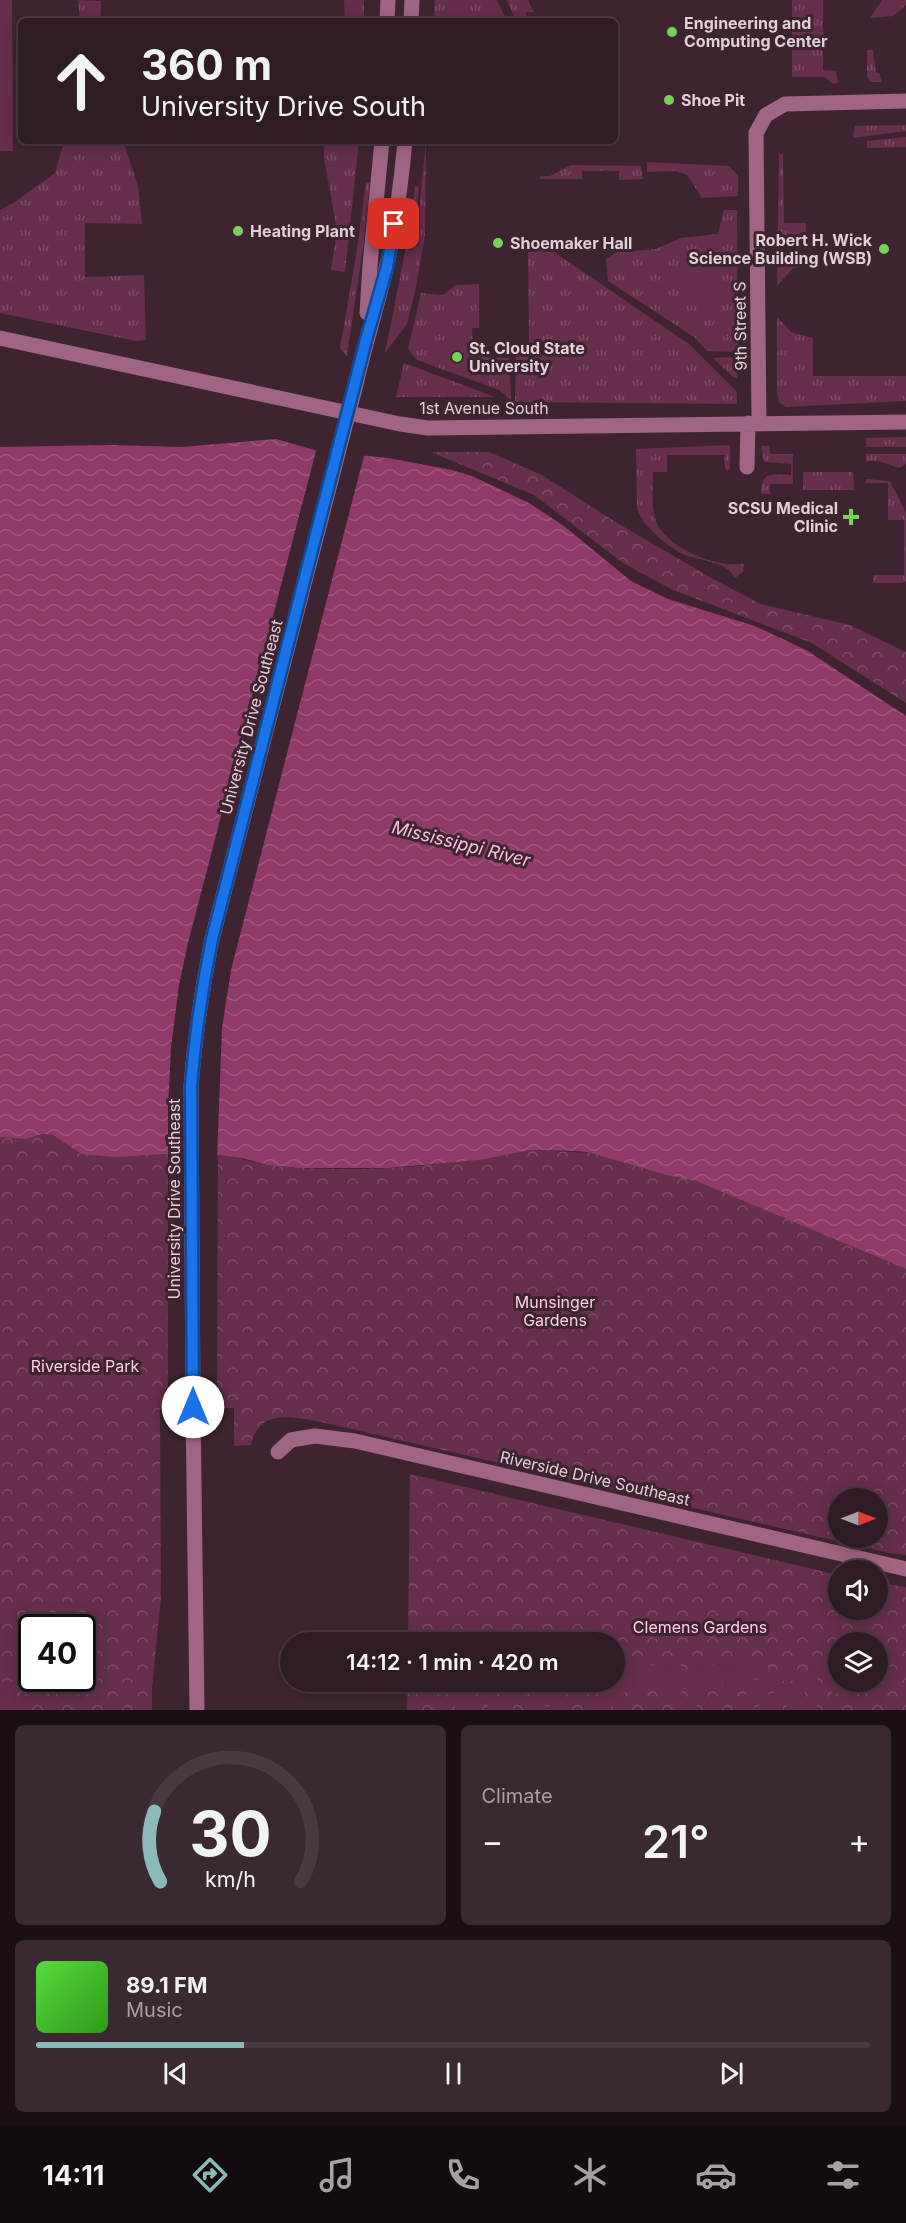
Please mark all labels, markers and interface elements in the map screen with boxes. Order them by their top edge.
place label: Engineering and Computing Center [684,13,828,51]
marker: Engineering and Computing Center [665,25,679,39]
text: 360 m [141,39,272,90]
icon: ahead [42,42,120,120]
text: University Drive South [141,90,426,123]
place label: Shoe Pit [681,90,745,110]
marker: Shoe Pit [662,93,676,107]
pin [368,198,419,249]
icon: arrive [377,207,410,240]
place label: Heating Plant [250,221,355,241]
marker: Heating Plant [231,224,245,238]
place label: Robert H. Wick Science Building (WSB) [688,230,873,268]
place label: Shoemaker Hall [510,233,632,253]
marker: Shoemaker Hall [491,236,505,250]
marker: Robert H. Wick Science Building (WSB) [877,242,891,256]
street label: 9th Street S [729,281,751,371]
place label: St. Cloud State University [469,338,585,376]
marker: St. Cloud State University [450,350,464,364]
street label: 1st Avenue South [419,398,549,418]
place label: SCSU Medical Clinic [728,498,838,536]
marker: SCSU Medical Clinic [842,508,860,526]
street label: University Drive Southeast [215,617,287,817]
water label: Mississippi River [390,816,534,871]
street label: University Drive Southeast [164,1099,184,1300]
park label: Munsinger Gardens [515,1292,595,1330]
park label: Riverside Park [31,1356,139,1376]
position arrow [161,1375,225,1439]
street label: Riverside Drive Southeast [498,1446,692,1510]
north arrow [828,1488,888,1548]
map controls [828,1488,888,1692]
button: sound [828,1560,888,1620]
speed limit sign: 40 [18,1614,96,1692]
park label: Clemens Gardens [633,1617,767,1637]
button: layers [828,1632,888,1692]
text: 14:12 · 1 min · 420 m [346,1649,559,1675]
text: Climate [482,1784,553,1808]
text: 30 [189,1796,271,1871]
text: 21° [642,1814,710,1869]
text: − [482,1821,503,1861]
text: + [848,1821,870,1861]
text: km/h [205,1866,256,1892]
text: 89.1 FM [126,1972,207,1998]
text: Music [126,1998,183,2022]
icon: previous [159,2057,192,2090]
icon: pause [437,2057,470,2090]
icon: next [715,2057,748,2090]
icon: directions [189,2154,231,2196]
icon: music [316,2154,358,2196]
icon: phone [442,2154,484,2196]
icon: climate [569,2154,611,2196]
icon: car [695,2154,737,2196]
icon: filters [822,2154,864,2196]
text: 14:11 [42,2159,104,2192]

